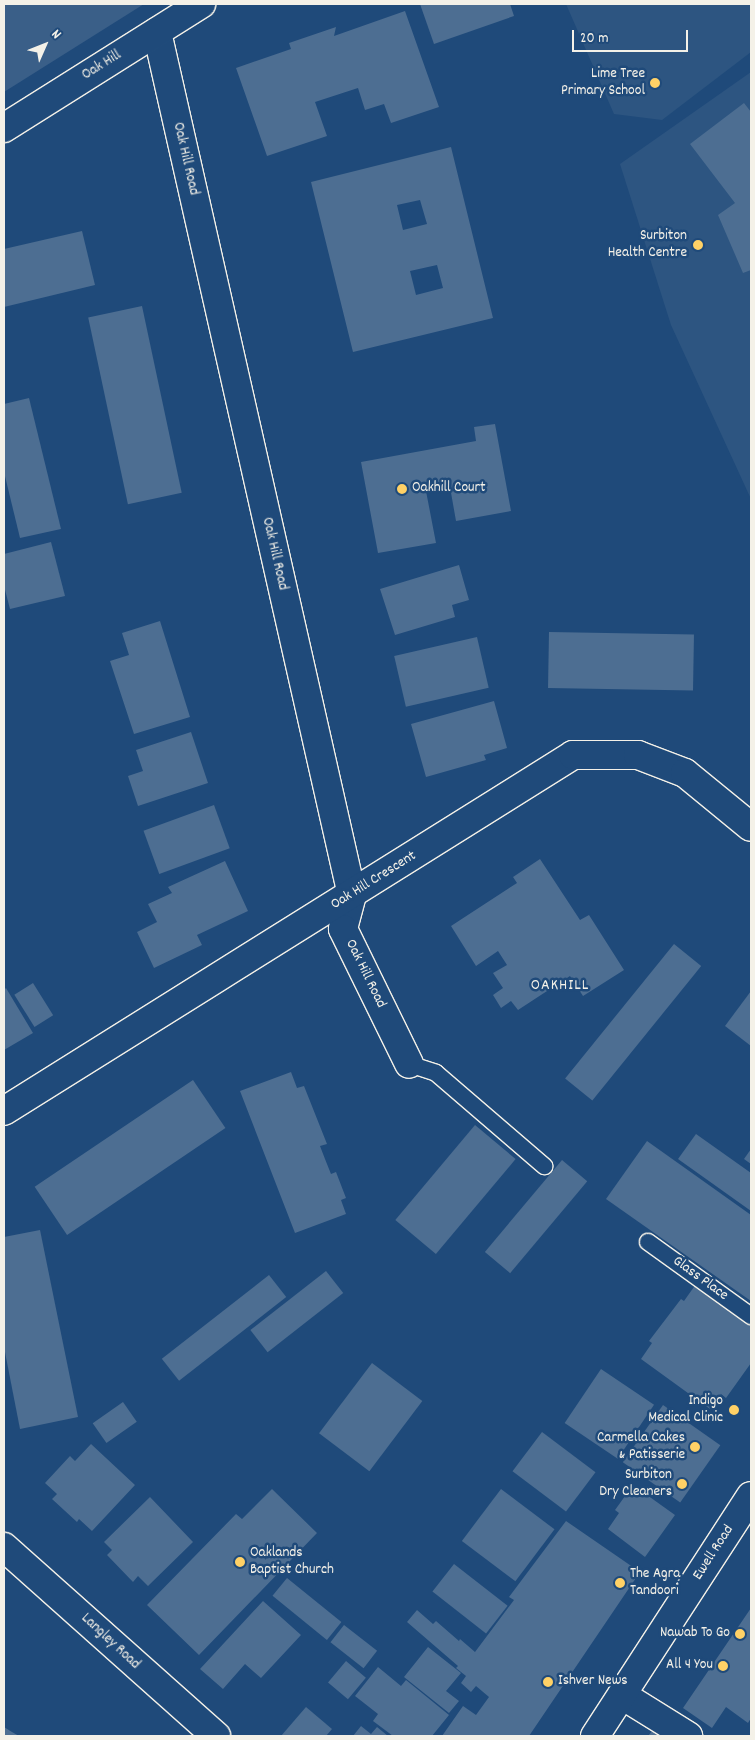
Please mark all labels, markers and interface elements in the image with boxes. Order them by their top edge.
north arrow [20,20,70,70]
scale bar [575,20,691,52]
text: N [46,25,65,44]
text: 20 m [580,28,608,50]
street label: Oak Hill [79,47,125,85]
place label: Lime Tree Primary School [561,65,645,100]
marker: Lime Tree Primary School [649,77,661,89]
street label: Oak Hill Road [168,121,202,197]
place label: Surbiton Health Centre [608,227,687,262]
marker: Surbiton Health Centre [691,238,705,252]
place label: Oakhill Court [412,480,486,498]
marker: Oakhill Court [396,483,408,495]
street label: Oak Hill Road [257,516,291,592]
street label: Oak Hill Crescent [328,848,420,914]
street label: Oak Hill Road [341,937,389,1011]
district label: OAKHILL [530,976,590,996]
street label: Glass Place [669,1253,731,1305]
place label: Indigo Medical Clinic [648,1392,723,1427]
marker: Indigo Medical Clinic [727,1403,741,1417]
place label: Carmella Cakes & Patisserie [597,1429,685,1464]
marker: Carmella Cakes & Patisserie [689,1441,701,1453]
place label: Surbiton Dry Cleaners [599,1466,672,1501]
marker: Surbiton Dry Cleaners [676,1478,688,1490]
street label: Ewell Road [690,1522,738,1584]
place label: Oaklands Baptist Church [250,1544,334,1579]
marker: Oaklands Baptist Church [234,1556,246,1568]
place label: The Agra Tandoori [630,1565,680,1600]
marker: The Agra Tandoori [614,1577,626,1589]
street label: Langley Road [77,1610,143,1674]
place label: Nawab To Go [660,1625,730,1643]
marker: Nawab To Go [734,1628,746,1640]
place label: All 4 You [666,1657,713,1675]
marker: All 4 You [717,1660,729,1672]
place label: Ishver News [558,1673,628,1691]
marker: Ishver News [542,1676,554,1688]

